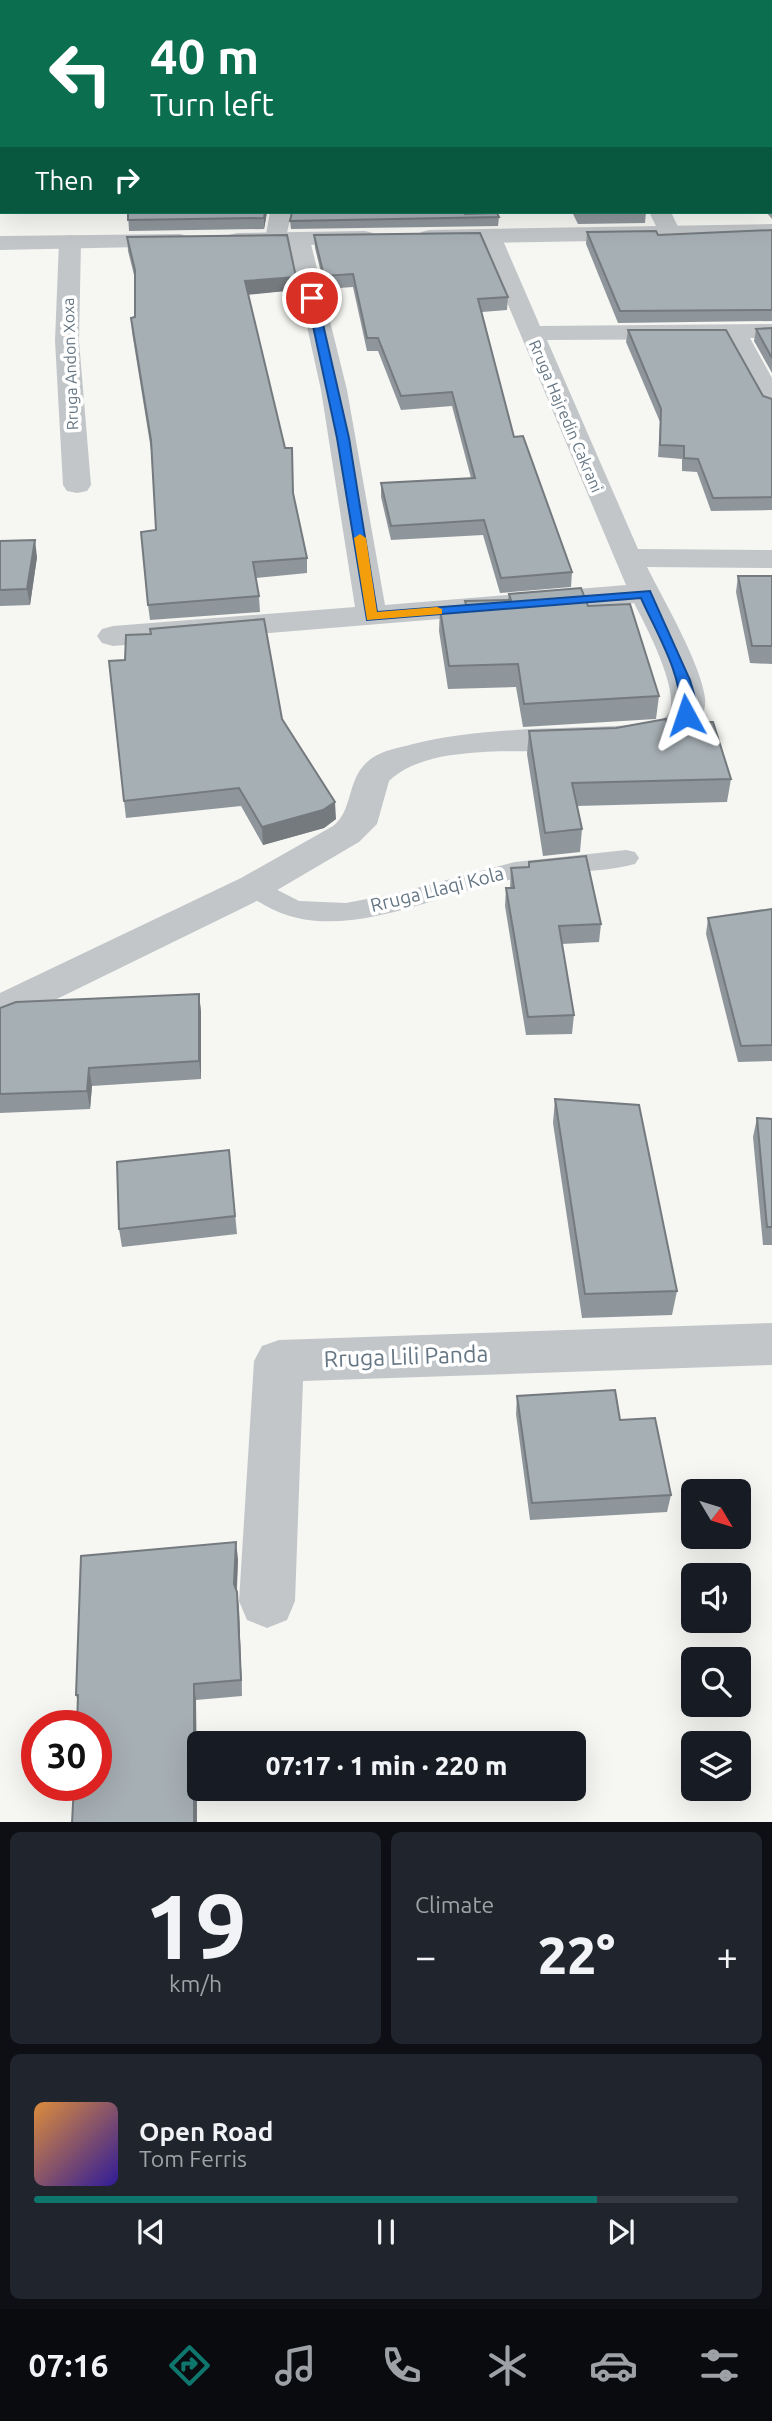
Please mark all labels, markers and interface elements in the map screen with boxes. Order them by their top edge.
icon: left [35,28,126,119]
text: 40 m [150,28,259,83]
text: Turn left [150,86,274,122]
icon: right [108,161,146,199]
text: Then [35,166,94,195]
pin [282,268,342,328]
icon: arrive [293,279,331,317]
street label: Rruga Andon Xoxa [59,297,81,431]
street label: Rruga Hajredin Cakrani [526,337,606,495]
position arrow [649,678,723,752]
street label: Rruga Llaqi Kola [368,862,506,916]
street label: Rruga Lili Panda [323,1341,489,1371]
north arrow [681,1479,751,1549]
map controls [681,1479,751,1801]
button: sound [681,1563,751,1633]
button: search [681,1647,751,1717]
speed limit sign: 30 [21,1710,112,1801]
button: layers [681,1731,751,1801]
text: 07:17 · 1 min · 220 m [266,1751,507,1780]
text: 19 [144,1874,247,1976]
text: Climate [415,1892,494,1917]
text: 22° [538,1926,615,1984]
text: − [415,1935,436,1977]
text: + [717,1935,738,1977]
text: km/h [169,1971,222,1996]
text: Open Road [139,2117,273,2146]
text: Tom Ferris [139,2146,247,2171]
icon: previous [132,2213,170,2251]
icon: pause [367,2213,405,2251]
icon: next [602,2213,640,2251]
icon: directions [165,2341,214,2390]
icon: music [271,2341,320,2390]
icon: phone [377,2341,426,2390]
icon: climate [483,2341,532,2390]
icon: car [589,2341,638,2390]
icon: filters [695,2341,744,2390]
text: 07:16 [28,2347,109,2383]

